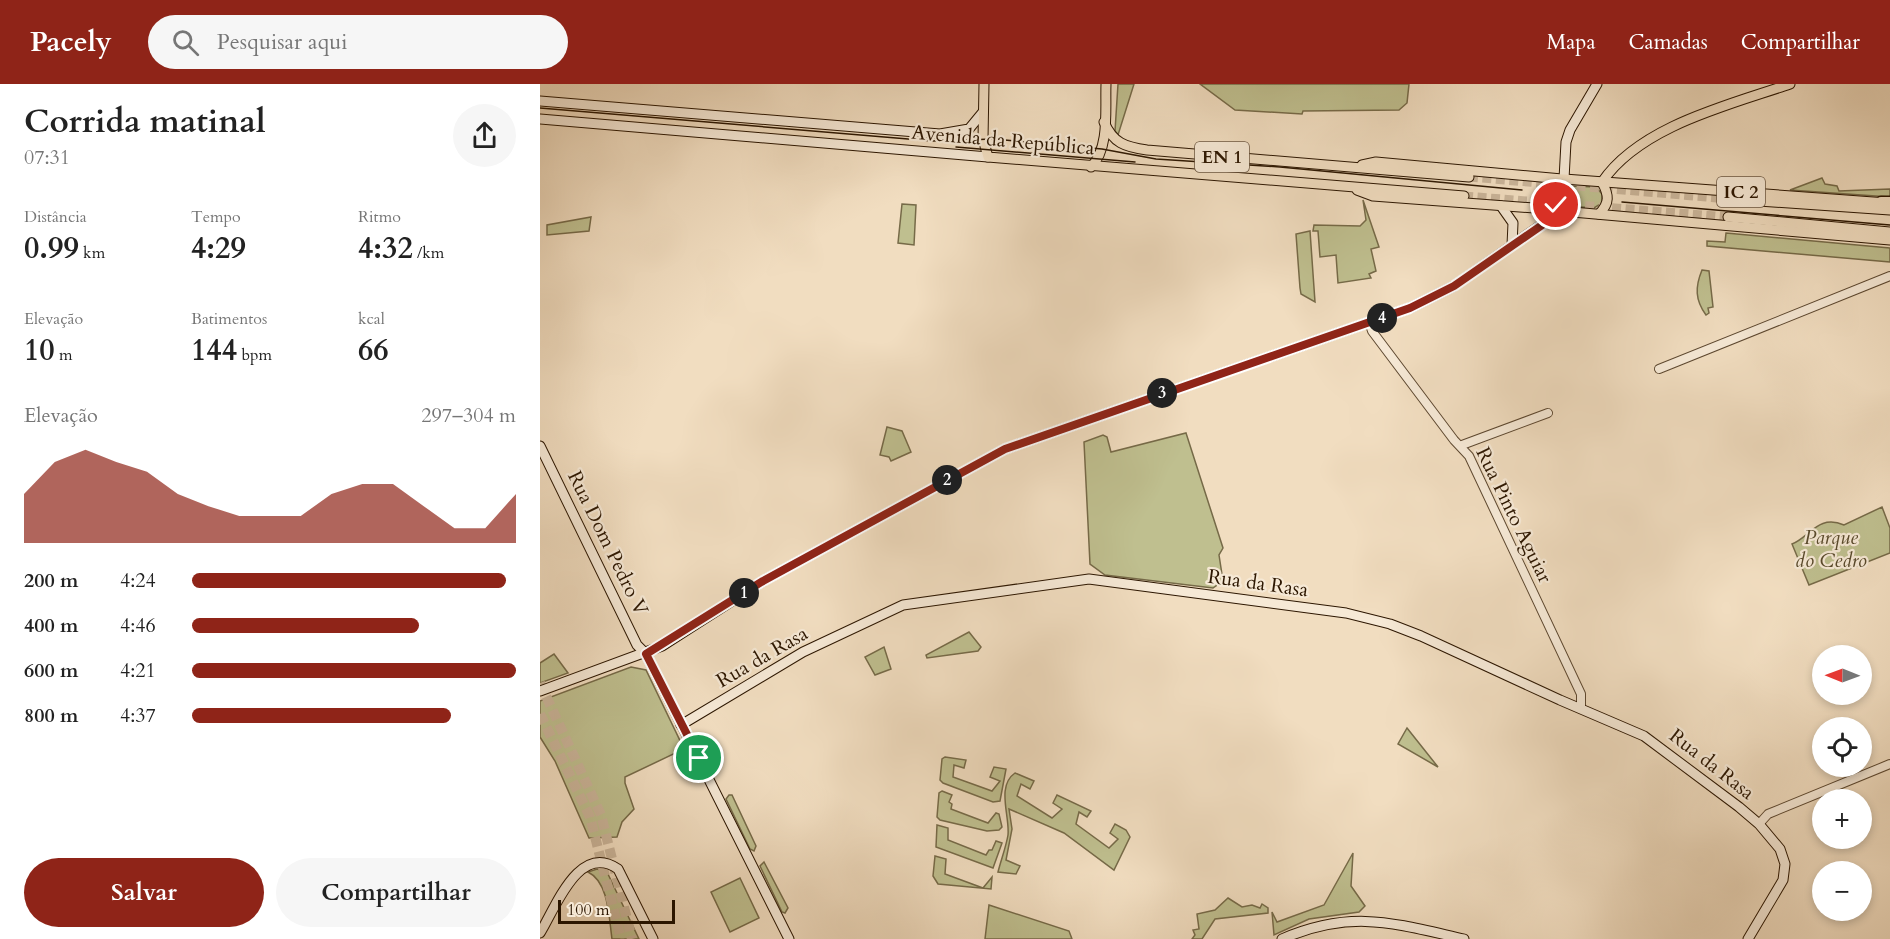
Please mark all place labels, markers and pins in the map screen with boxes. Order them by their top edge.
pin [1530,179,1581,230]
pin: 4 [1367,303,1397,333]
pin: 3 [1147,378,1177,408]
pin: 2 [932,465,962,495]
pin: 1 [729,578,759,608]
pin [673,732,724,783]

